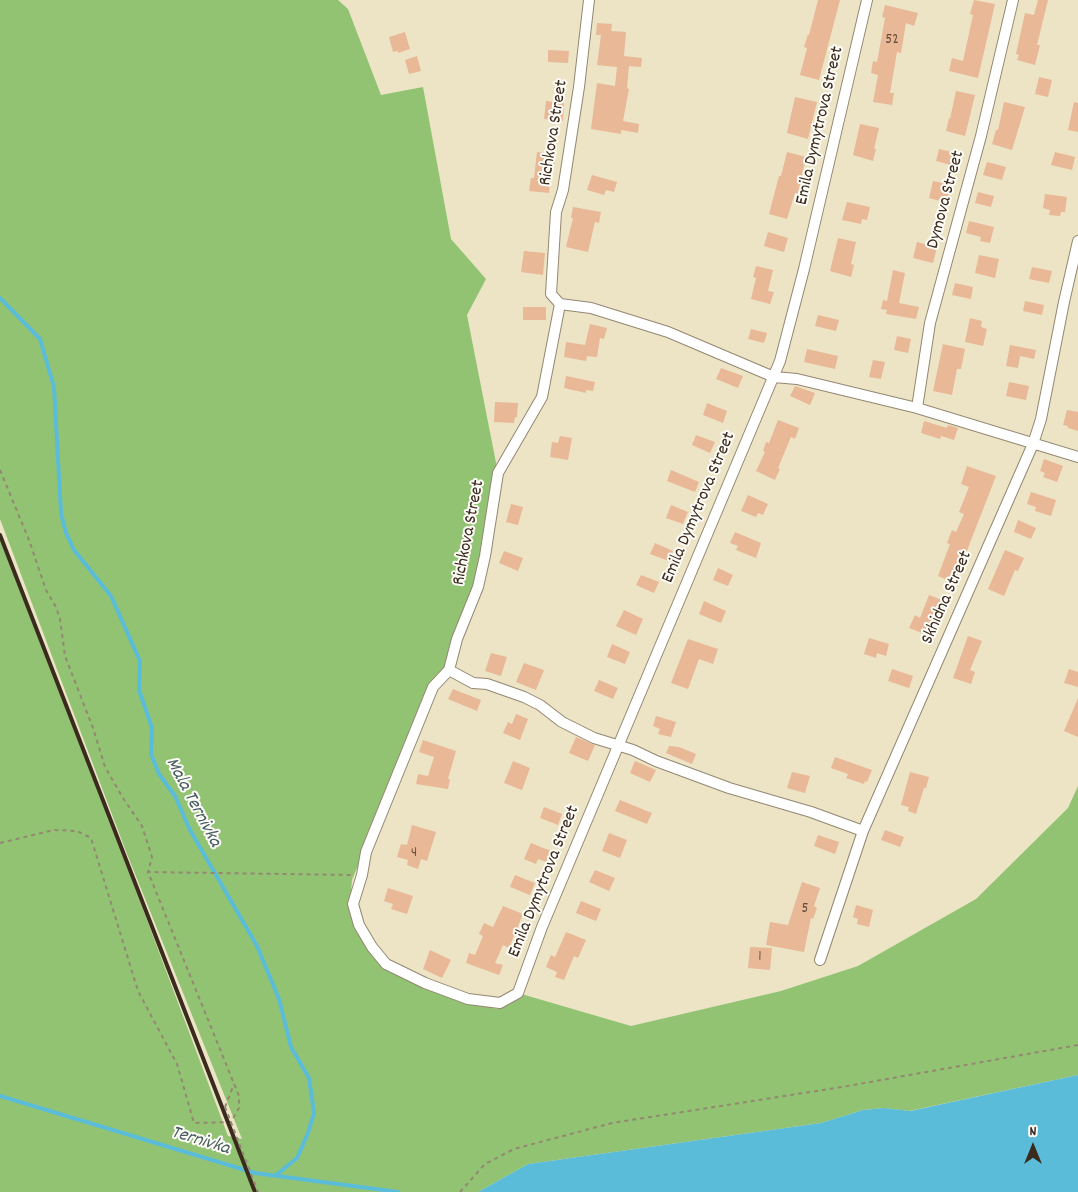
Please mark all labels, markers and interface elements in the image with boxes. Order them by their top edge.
house number: 52 [885,32,899,50]
street label: Emila Dymytrova Street [792,45,850,207]
street label: Richkova Street [536,79,574,187]
street label: Dymova Street [924,149,970,251]
street label: Emila Dymytrova Street [658,429,742,587]
street label: Richkova Street [449,479,491,587]
street label: Skhidna Street [918,548,978,648]
water label: Mala Ternivka [159,755,225,851]
street label: Emila Dymytrova Street [505,803,585,961]
house number: 4 [411,845,417,863]
house number: 5 [802,901,808,919]
house number: 1 [758,949,762,967]
water label: Ternivka [168,1122,232,1162]
north arrow [1008,1122,1058,1172]
text: N [1030,1122,1036,1142]

